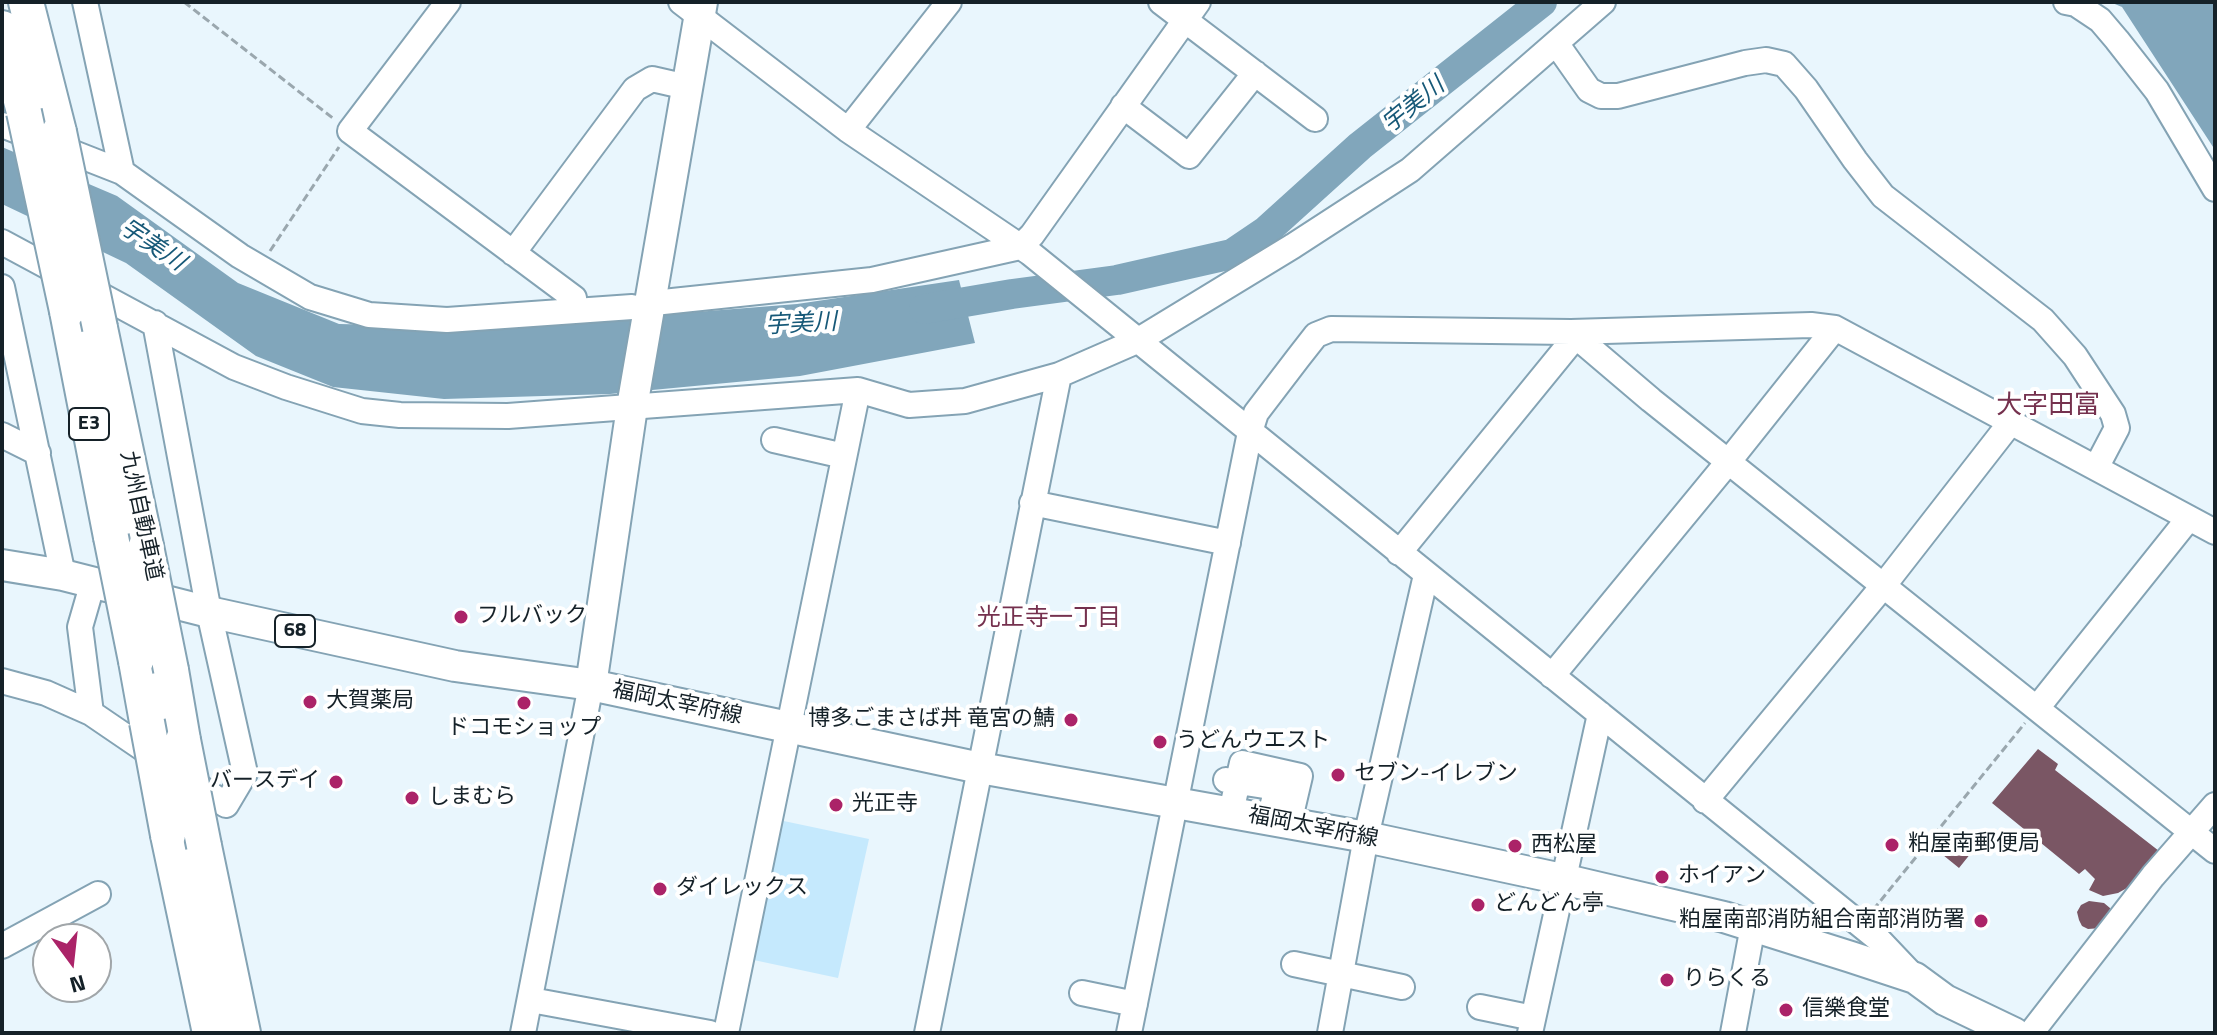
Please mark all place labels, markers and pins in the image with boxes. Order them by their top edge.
place label: フルバック [477,604,587,630]
marker: フルバック [452,608,470,626]
place label: 大賀薬局 [326,689,414,715]
marker: 大賀薬局 [301,693,319,711]
marker: ドコモショップ [515,694,533,712]
place label: 博多ごまさば丼 竜宮の鯖 [808,707,1055,733]
marker: 博多ごまさば丼 竜宮の鯖 [1062,711,1080,729]
place label: ドコモショップ [447,716,601,742]
place label: うどんウエスト [1176,729,1330,755]
marker: うどんウエスト [1151,733,1169,751]
place label: セブン-イレブン [1354,762,1518,788]
marker: セブン-イレブン [1329,766,1347,784]
place label: バースデイ [210,769,320,795]
marker: バースデイ [327,773,345,791]
place label: しまむら [428,785,516,811]
marker: しまむら [403,789,421,807]
place label: 光正寺 [852,792,918,818]
marker: 光正寺 [827,796,845,814]
place label: 粕屋南郵便局 [1908,832,2040,858]
place label: 西松屋 [1531,833,1597,859]
marker: 粕屋南郵便局 [1883,836,1901,854]
marker: 西松屋 [1506,837,1524,855]
place label: ホイアン [1678,864,1766,890]
marker: ホイアン [1653,868,1671,886]
place label: ダイレックス [676,876,808,902]
marker: ダイレックス [651,880,669,898]
place label: どんどん亭 [1494,892,1604,918]
marker: どんどん亭 [1469,896,1487,914]
place label: 粕屋南部消防組合南部消防署 [1679,908,1965,934]
marker: 粕屋南部消防組合南部消防署 [1972,912,1990,930]
place label: りらくる [1683,967,1771,993]
marker: りらくる [1658,971,1676,989]
place label: 信樂食堂 [1802,997,1890,1023]
marker: 信樂食堂 [1777,1001,1795,1019]

